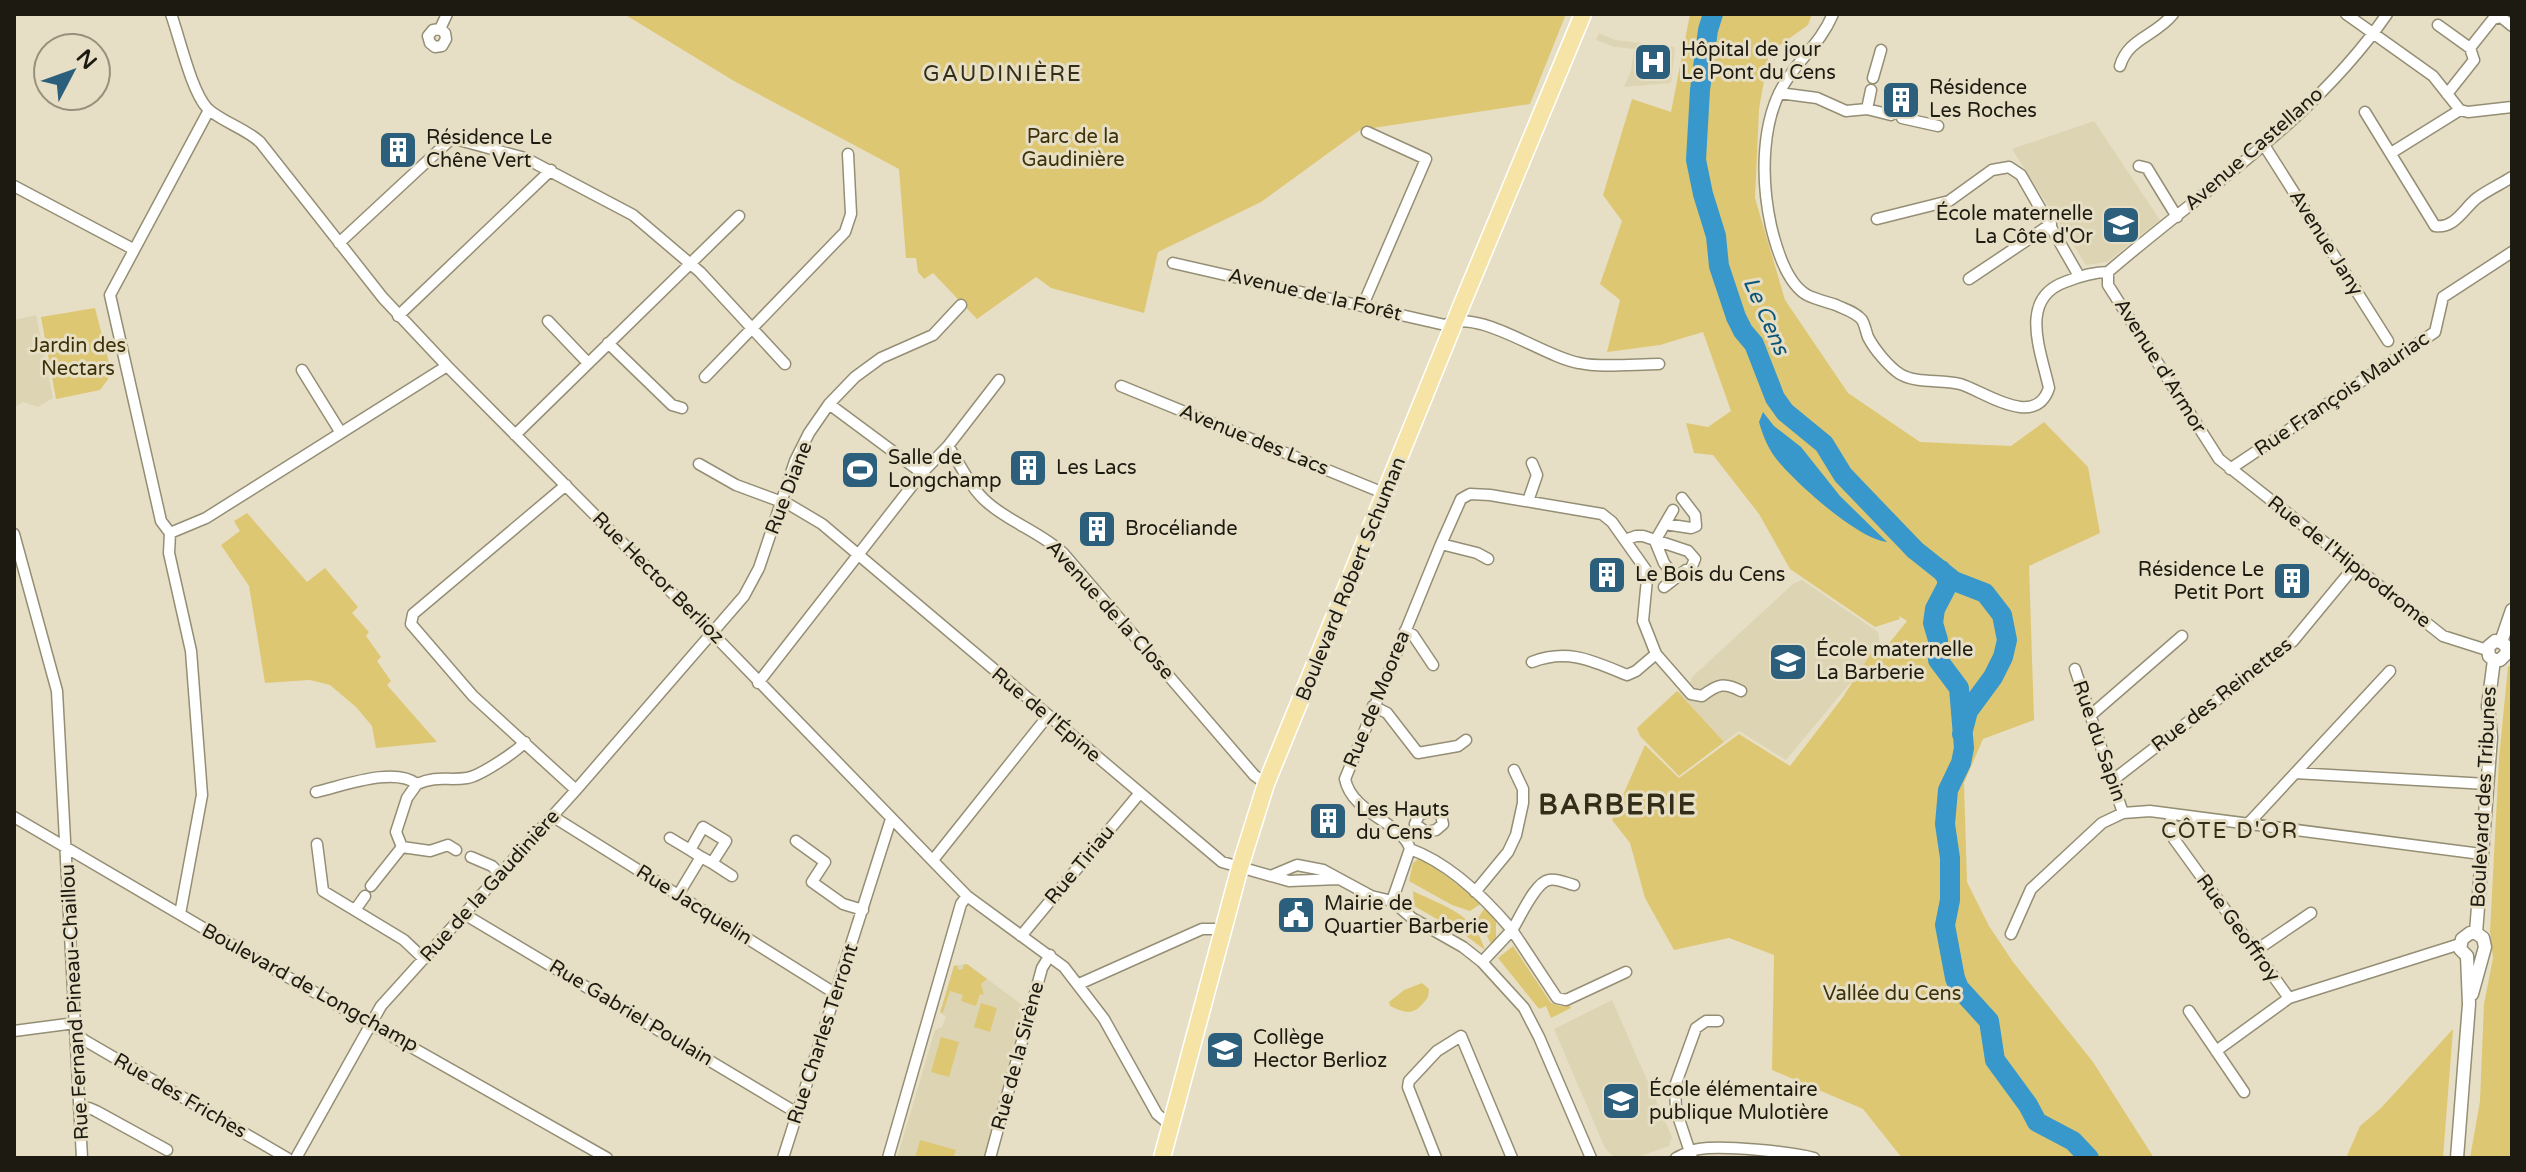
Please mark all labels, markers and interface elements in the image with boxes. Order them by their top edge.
north arrow [32,32,112,112]
place label: Hôpital de jour Le Pont du Cens [1681,38,1836,85]
hospital icon: Hôpital de jour Le Pont du Cens [1632,41,1674,83]
text: N [71,44,102,75]
district label: GAUDINIÈRE [923,60,1083,87]
place label: Résidence Les Roches [1929,76,2037,123]
building icon: Résidence Les Roches [1880,79,1922,121]
street label: Avenue Castellano [2180,82,2328,216]
park label: Parc de la Gaudinière [1021,125,1125,172]
place label: Résidence Le Chêne Vert [426,126,552,173]
building icon: Résidence Le Chêne Vert [377,129,419,171]
street label: Avenue Jany [2284,186,2368,300]
place label: École maternelle La Côte d'Or [1936,201,2093,249]
school or university icon: École maternelle La Côte d'Or [2100,204,2142,246]
street label: Avenue de la Forêt [1226,263,1404,327]
water label: Le Cens [1737,273,1795,360]
street label: Avenue d'Armor [2109,294,2211,438]
street label: Rue François Mauriac [2250,327,2434,461]
park label: Jardin des Nectars [30,334,126,381]
street label: Avenue des Lacs [1176,399,1332,481]
street label: Rue Diane [760,438,818,538]
place label: Salle de Longchamp [888,446,1002,493]
building icon: Les Lacs [1007,447,1049,489]
sports icon: Salle de Longchamp [839,449,881,491]
street label: Boulevard Robert Schuman [1291,453,1411,705]
place label: Les Lacs [1056,456,1137,480]
street label: Rue de l'Hippodrome [2263,491,2435,633]
street label: Rue Hector Berlioz [587,507,729,649]
building icon: Brocéliande [1076,508,1118,550]
place label: Brocéliande [1125,517,1237,541]
street label: Avenue de la Close [1041,535,1179,685]
building icon: Le Bois du Cens [1586,554,1628,596]
place label: Résidence Le Petit Port [2138,558,2264,605]
building icon: Résidence Le Petit Port [2271,560,2313,602]
place label: Le Bois du Cens [1635,563,1785,587]
street label: Rue de Moorea [1339,627,1415,771]
street label: Rue des Reinettes [2147,633,2297,757]
place label: École maternelle La Barberie [1816,637,1973,685]
school or university icon: École maternelle La Barberie [1767,641,1809,683]
street label: Rue de l'Épine [986,662,1106,768]
street label: Rue du Sapin [2067,677,2131,805]
street label: Boulevard des Tribunes [2466,686,2502,908]
district label: BARBERIE [1538,788,1698,822]
place label: Les Hauts du Cens [1356,798,1449,845]
building icon: Les Hauts du Cens [1307,800,1349,842]
street label: Rue de la Gaudinière [415,805,565,967]
district label: CÔTE D'OR [2161,817,2299,844]
street label: Rue Tiriau [1040,821,1120,909]
street label: Rue Jacquelin [632,860,756,950]
street label: Rue Fernand Pineau-Chaillou [56,863,94,1141]
street label: Rue Geoffroy [2191,870,2285,987]
place label: Mairie de Quartier Barberie [1324,892,1489,939]
public building icon: Mairie de Quartier Barberie [1275,894,1317,936]
street label: Boulevard de Longchamp [198,918,422,1058]
street label: Rue Charles Terront [783,941,864,1127]
street label: Rue Gabriel Poulain [545,955,717,1071]
street label: Rue de la Sirène [987,979,1049,1133]
park label: Vallée du Cens [1823,982,1961,1006]
place label: Collège Hector Berlioz [1253,1026,1387,1073]
school or university icon: Collège Hector Berlioz [1204,1029,1246,1071]
street label: Rue des Friches [109,1048,251,1144]
place label: École élémentaire publique Mulotière [1649,1077,1829,1125]
school or university icon: École élémentaire publique Mulotière [1600,1080,1642,1122]

